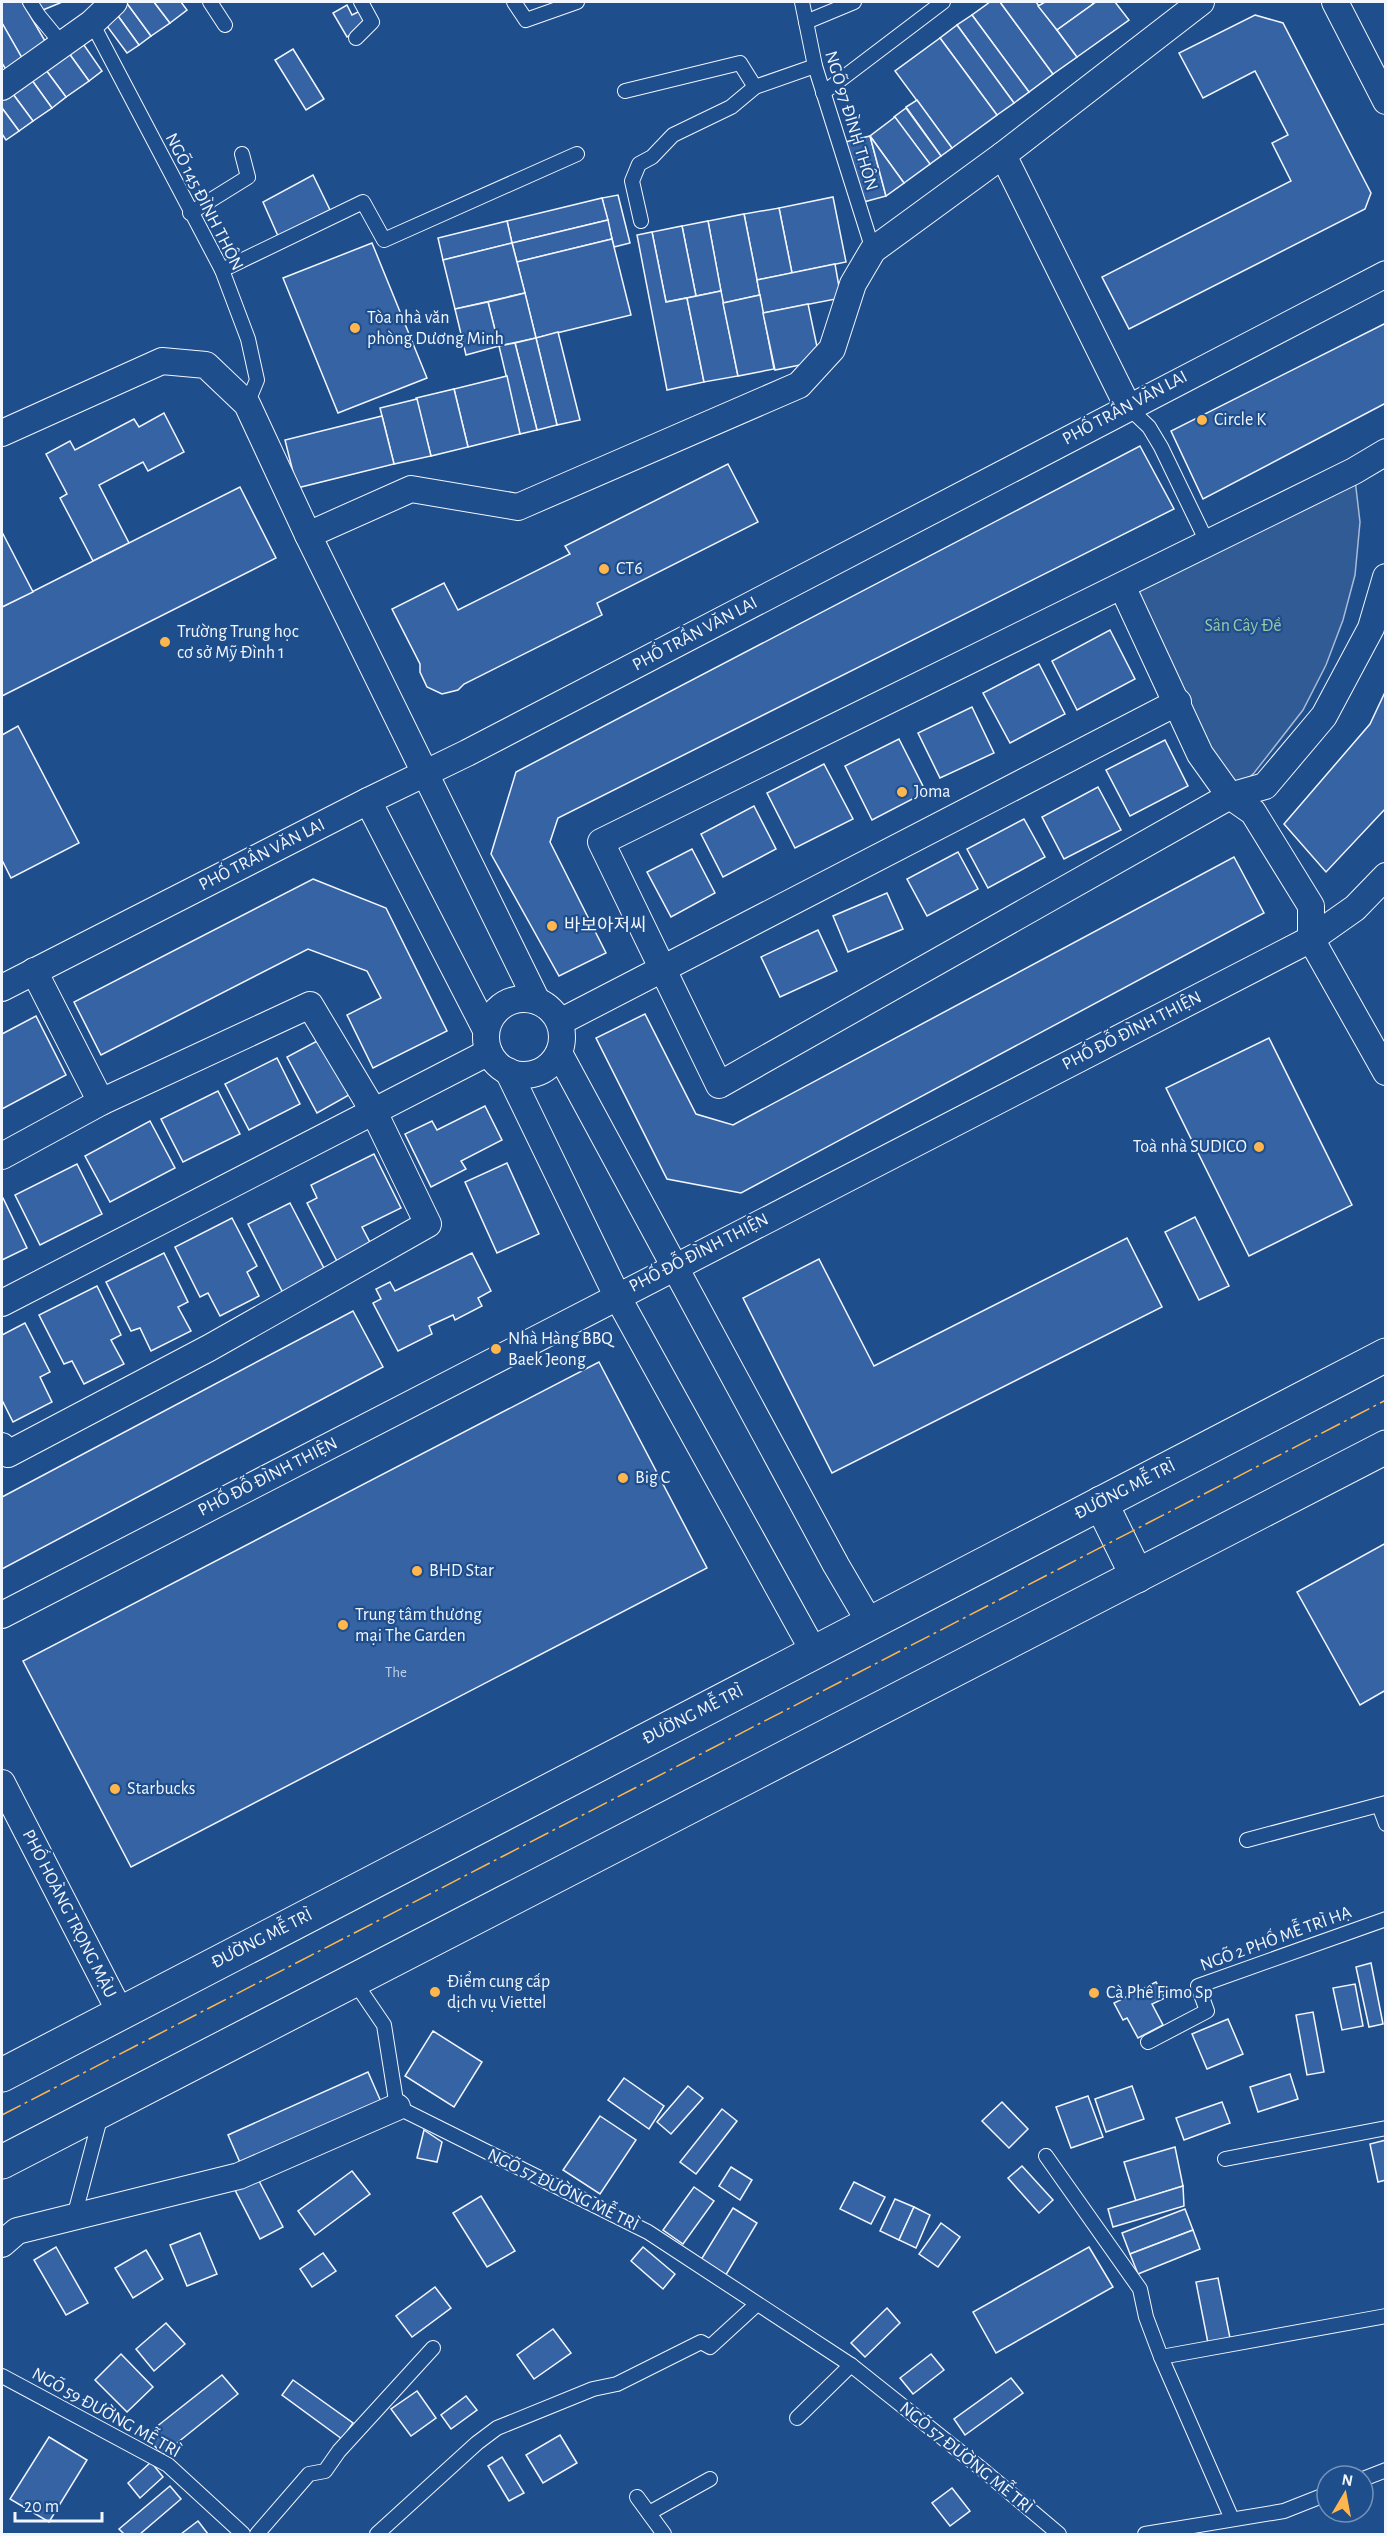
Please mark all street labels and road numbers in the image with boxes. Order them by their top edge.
street label: NGÕ 97 ĐÌNH THÔN [821,48,884,193]
street label: NGÕ 145 ĐÌNH THÔN [162,129,249,274]
street label: PHỐ TRẦN VĂN LAI [1057,363,1190,448]
street label: PHỐ TRẦN VĂN LAI [627,589,760,674]
street label: PHỐ TRẦN VĂN LAI [194,811,328,894]
street label: PHỐ ĐỖ ĐÌNH THIỆN [1057,983,1204,1074]
street label: PHỐ ĐỖ ĐÌNH THIỆN [624,1205,771,1296]
street label: PHỐ ĐỖ ĐÌNH THIỆN [193,1429,340,1520]
street label: ĐƯỜNG MỄ TRÌ [1069,1451,1178,1523]
street label: ĐƯỜNG MỄ TRÌ [637,1676,746,1748]
street label: PHỐ HOÀNG TRỌNG MẬU [19,1825,124,2001]
street label: NGÕ 2 PHỐ MỄ TRÌ HẠ [1196,1897,1354,1975]
street label: ĐƯỜNG MỄ TRÌ [206,1900,315,1972]
street label: NGÕ 57 ĐƯỜNG MỄ TRÌ [485,2140,644,2234]
street label: NGÕ 59 ĐƯỜNG MỄ TRÌ [29,2359,186,2461]
street label: NGÕ 57 ĐƯỜNG MỄ TRÌ [896,2394,1040,2517]

